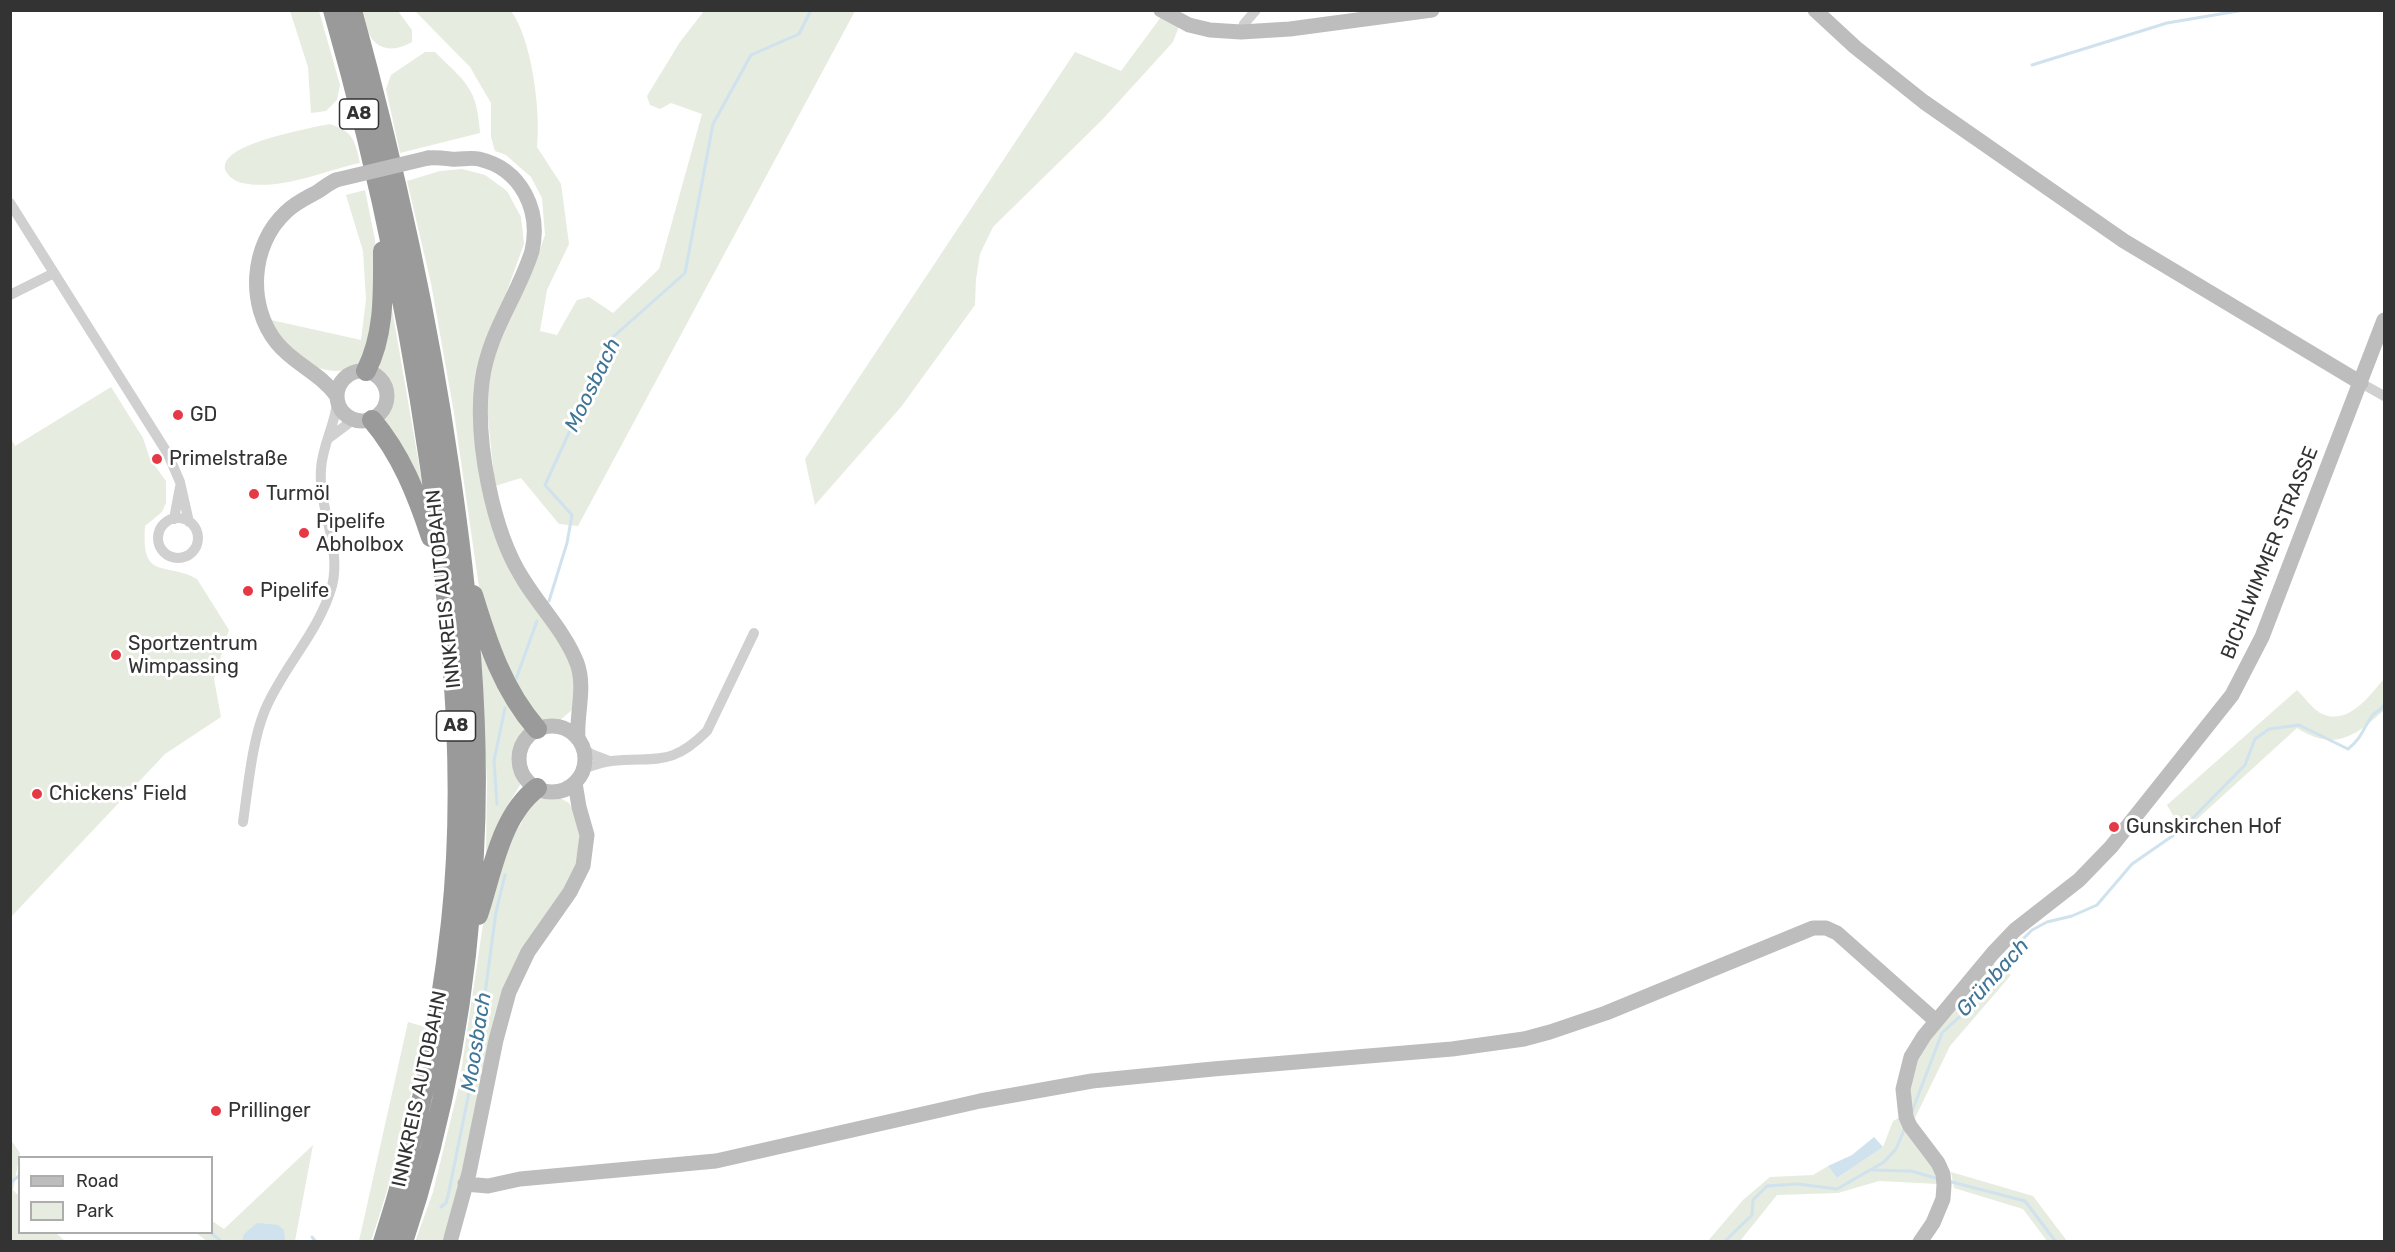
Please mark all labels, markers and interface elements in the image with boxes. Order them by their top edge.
road number: A8 [340,99,378,129]
water label: Moosbach [560,334,626,436]
place label: GD [190,403,217,427]
marker: GD [171,408,185,422]
street label: BICHLWIMMER STRASSE [2216,443,2324,663]
place label: Primelstraße [169,447,288,471]
marker: Primelstraße [150,452,164,466]
place label: Turmöl [266,482,330,506]
marker: Turmöl [247,487,261,501]
street label: INNKREIS AUTOBAHN [422,488,466,690]
place label: Pipelife Abholbox [316,510,404,557]
marker: Pipelife Abholbox [297,526,311,540]
place label: Pipelife [260,579,329,603]
marker: Pipelife [241,584,255,598]
place label: Sportzentrum Wimpassing [128,632,258,679]
marker: Sportzentrum Wimpassing [109,648,123,662]
road number: A8 [436,711,476,741]
place label: Chickens' Field [49,782,187,806]
marker: Chickens' Field [30,787,44,801]
place label: Gunskirchen Hof [2126,815,2281,839]
marker: Gunskirchen Hof [2107,820,2121,834]
water label: Grünbach [1951,934,2035,1022]
street label: INNKREIS AUTOBAHN [387,989,453,1189]
water label: Moosbach [457,990,497,1094]
place label: Prillinger [228,1099,311,1123]
marker: Prillinger [209,1104,223,1118]
legend [18,1156,213,1234]
text: Road [76,1170,119,1192]
text: Park [76,1200,113,1222]

